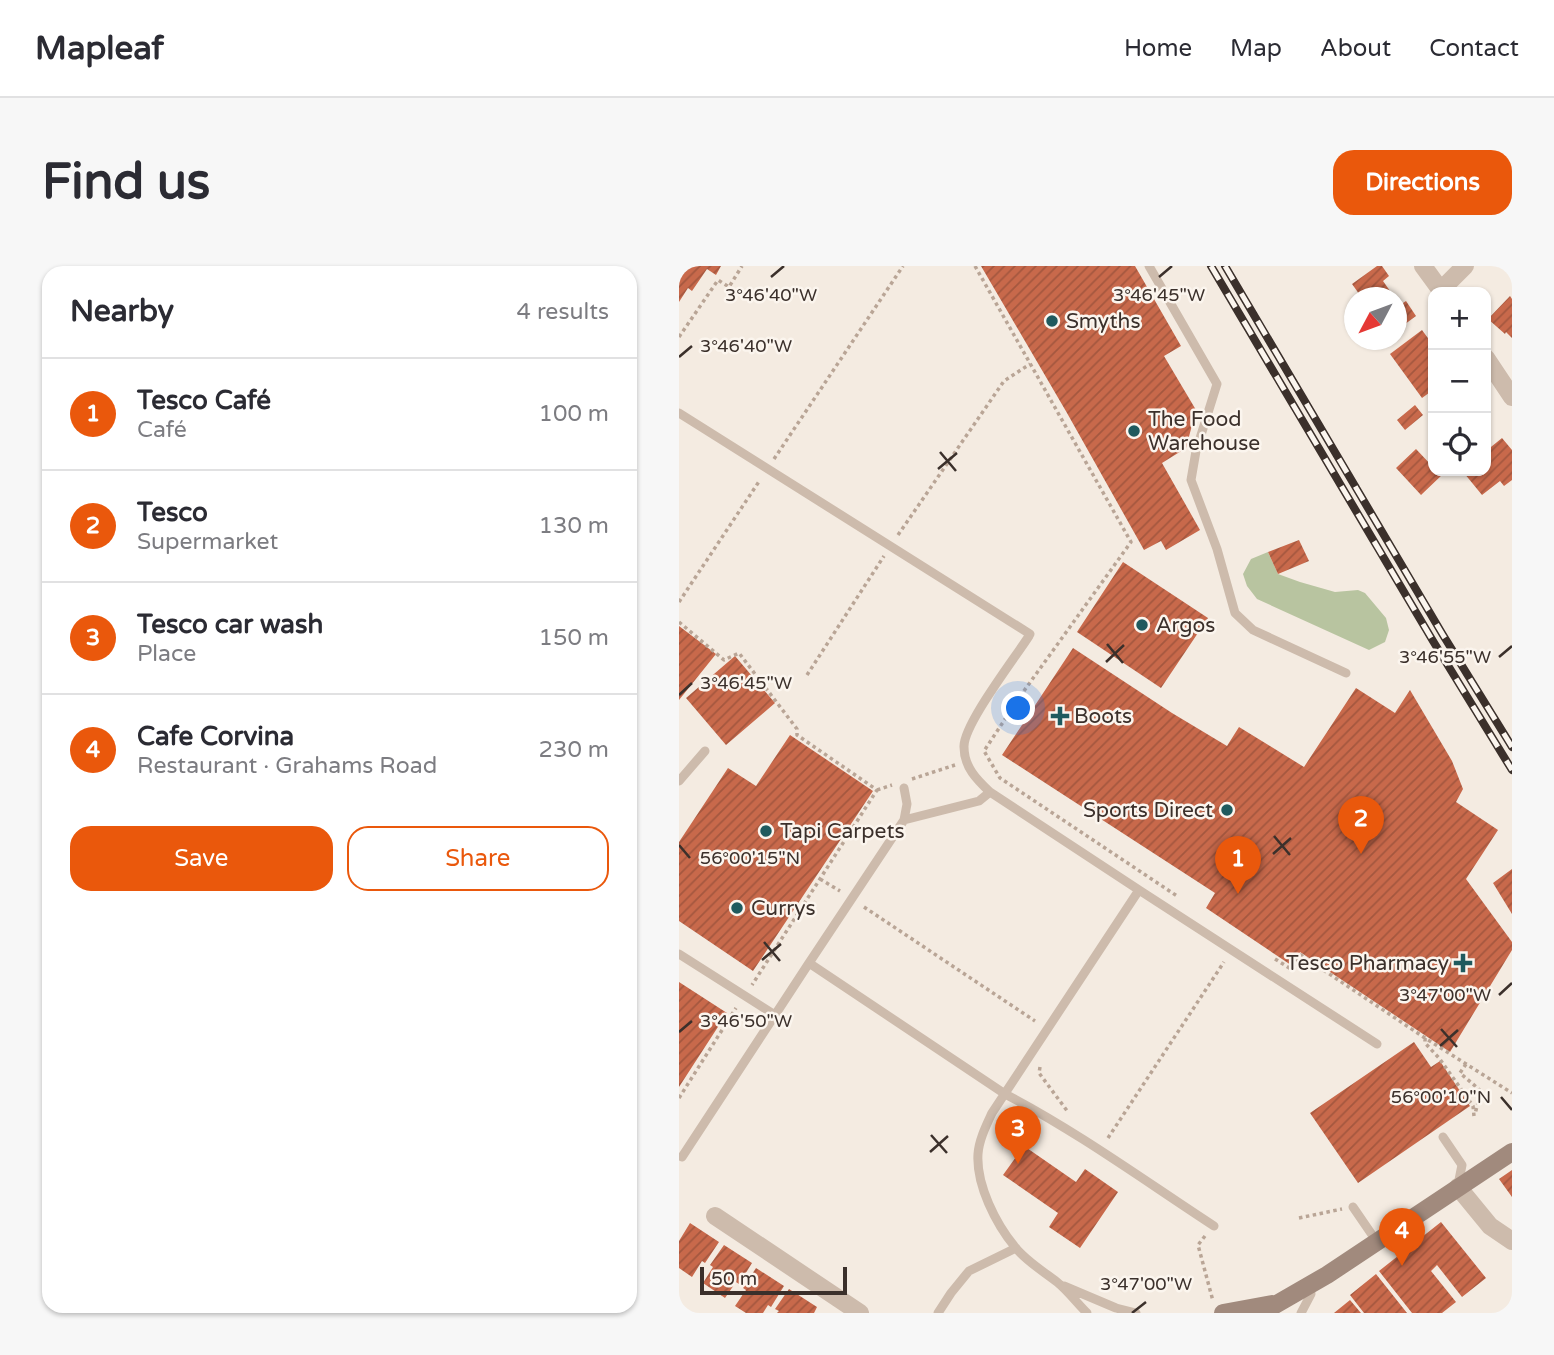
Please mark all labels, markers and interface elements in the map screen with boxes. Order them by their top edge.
text: Mapleaf [35,29,164,68]
text: Home [1124,34,1192,63]
text: Map [1230,34,1282,63]
text: About [1320,34,1391,63]
text: Contact [1429,34,1519,63]
button: Directions [1333,150,1512,215]
text: Find us [42,153,210,212]
text: 3°46'40"W [725,284,817,306]
text: 3°46'45"W [1113,284,1205,306]
north arrow [1344,287,1407,350]
map controls [1428,287,1491,476]
button: + [1428,287,1491,350]
text: Nearby [70,293,174,330]
text: 4 results [516,298,609,326]
place label: Smyths [1066,309,1140,334]
marker: Smyths [1044,313,1060,329]
text: 3°46'40"W [700,335,792,357]
button: − [1428,350,1491,413]
text: Tesco Café [137,385,271,416]
text: 1 [86,400,100,428]
text: 100 m [539,400,609,428]
place label: The Food Warehouse [1148,407,1260,456]
button: locate [1428,413,1491,476]
text: Café [137,416,187,444]
marker: The Food Warehouse [1126,423,1142,439]
text: Tesco [137,497,208,528]
text: 2 [86,512,100,540]
text: 130 m [539,512,609,540]
text: Supermarket [137,528,278,556]
text: Tesco car wash [137,609,323,640]
place label: Argos [1156,613,1215,638]
marker: Argos [1134,617,1150,633]
text: 3 [86,624,100,652]
text: 150 m [539,624,609,652]
text: Place [137,640,196,668]
text: 3°46'55"W [1399,646,1491,668]
text: 3°46'45"W [700,672,792,694]
your location [1001,691,1035,725]
place label: Boots [1074,704,1132,729]
marker: Boots [1052,708,1068,724]
text: Cafe Corvina [137,721,294,752]
text: 4 [86,736,100,764]
text: 230 m [539,736,609,764]
text: Restaurant · Grahams Road [137,752,437,780]
pin: 2 [1338,796,1384,854]
place label: Sports Direct [1083,798,1213,823]
marker: Sports Direct [1219,802,1235,818]
place label: Tapi Carpets [780,819,905,844]
marker: Tapi Carpets [758,823,774,839]
button: Save [70,826,333,891]
button: Share [347,826,609,891]
pin: 1 [1215,836,1261,894]
text: 56°00'15"N [700,847,800,869]
place label: Currys [751,896,816,921]
marker: Currys [729,900,745,916]
place label: Tesco Pharmacy [1286,951,1449,976]
marker: Tesco Pharmacy [1455,955,1471,971]
text: 3°47'00"W [1399,984,1491,1006]
text: 3°46'50"W [700,1010,792,1032]
text: 56°00'10"N [1391,1086,1491,1108]
pin: 3 [995,1106,1041,1164]
pin: 4 [1379,1208,1425,1266]
scale bar [700,1264,847,1296]
text: 50 m [711,1268,757,1290]
text: 3°47'00"W [1100,1273,1192,1295]

